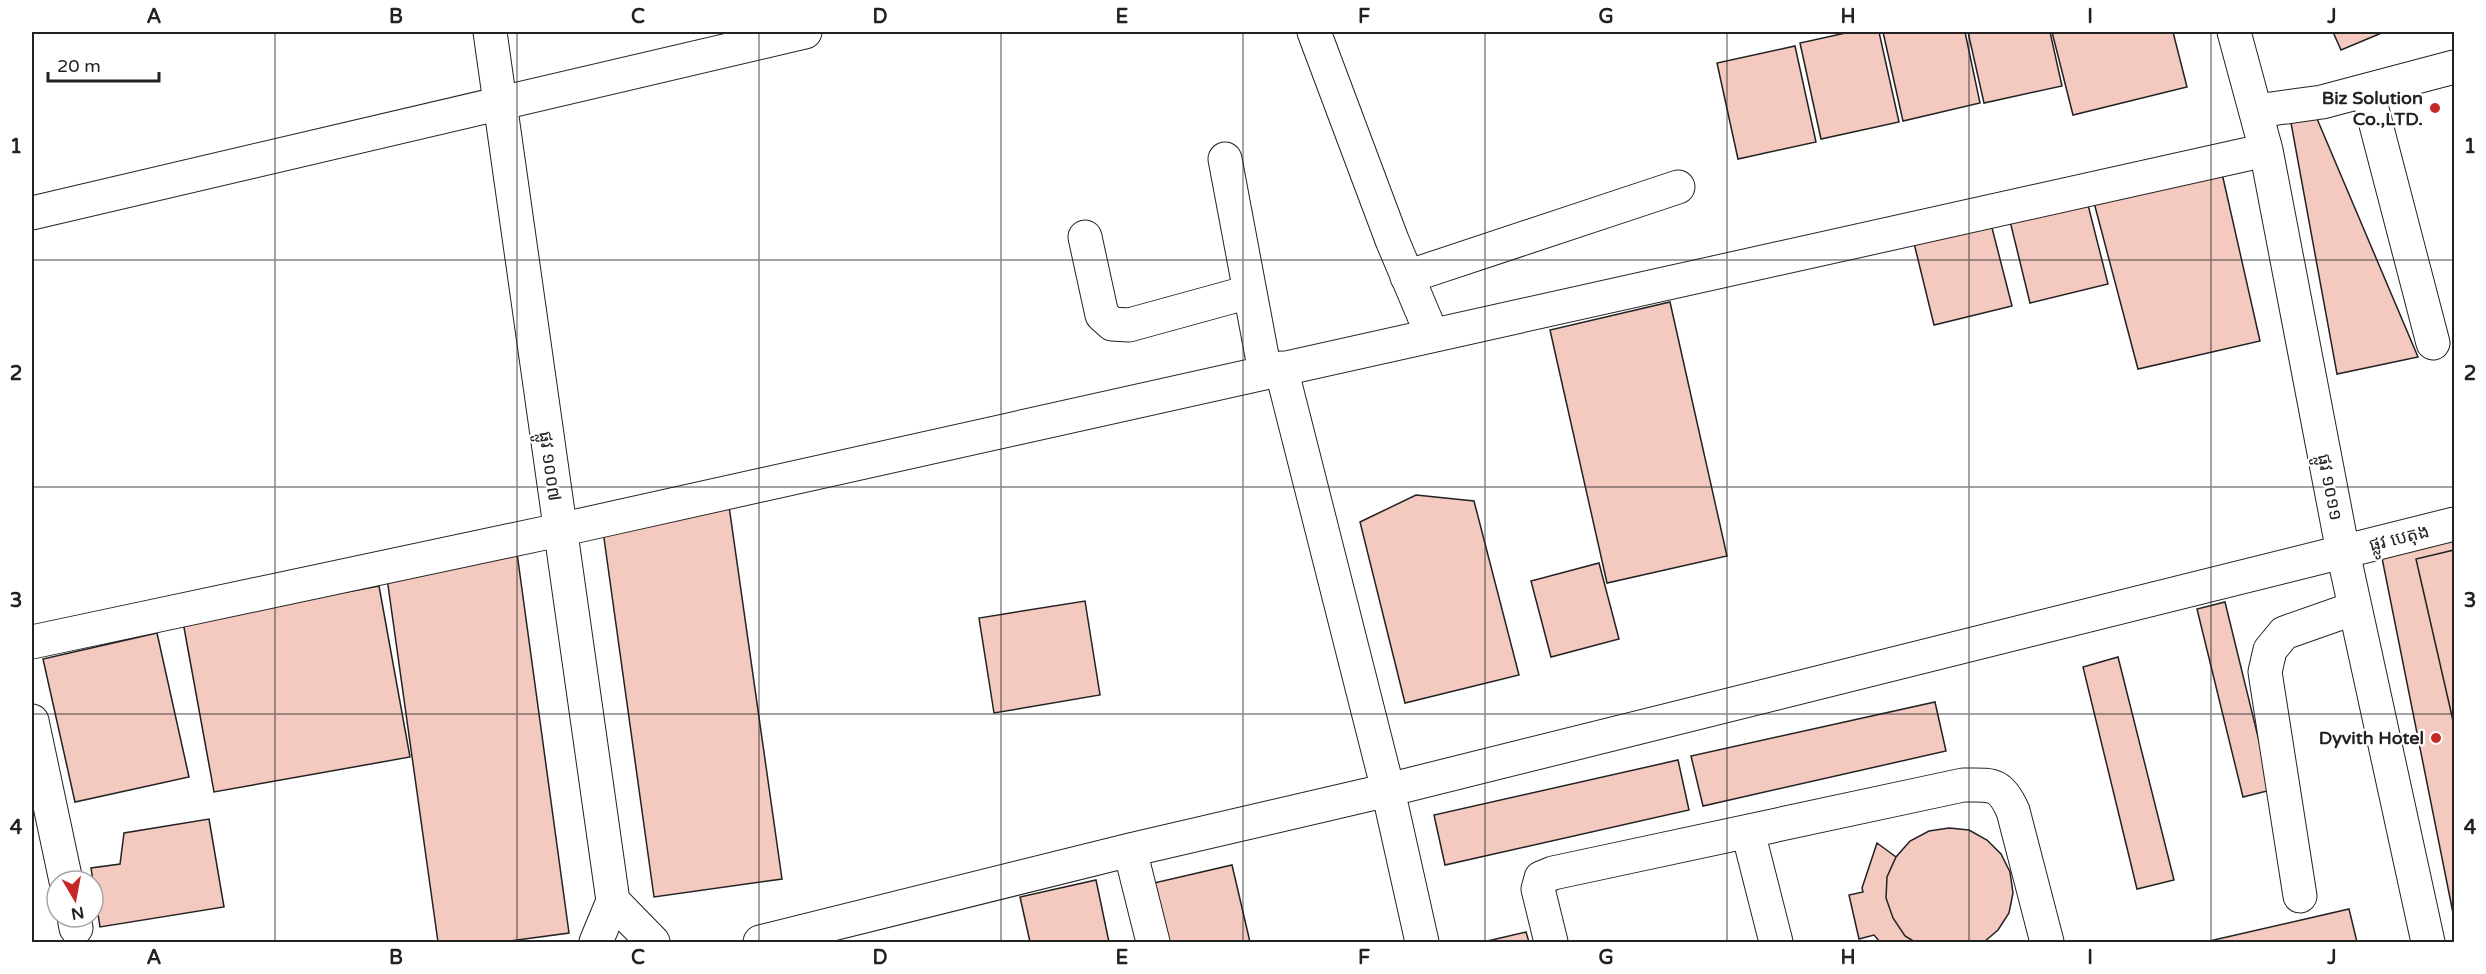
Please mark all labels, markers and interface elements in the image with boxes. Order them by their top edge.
text: A [147,5,162,29]
text: B [389,5,403,29]
text: C [631,5,645,29]
text: D [872,5,888,29]
text: E [1116,5,1129,29]
text: F [1358,5,1370,29]
text: G [1598,5,1614,29]
text: H [1840,5,1856,29]
text: I [2087,5,2093,29]
text: J [2326,5,2337,29]
scale bar [48,45,159,83]
text: 20 m [57,55,101,77]
place label: Biz Solution Co.,LTD. [2322,87,2423,130]
marker: Biz Solution Co.,LTD. [2428,101,2442,115]
text: 1 [10,135,22,159]
text: 1 [2464,135,2476,159]
text: 2 [10,362,22,386]
text: 2 [2464,362,2476,386]
street label: ផ្លូវ ១០០៧ [529,430,566,503]
street label: ផ្លូវ ១០១១ [2308,452,2347,523]
street label: ផ្លូវ បេតុង [2367,520,2433,561]
text: 3 [10,589,22,613]
text: 3 [2464,589,2476,613]
place label: Dyvith Hotel [2319,727,2424,749]
marker: Dyvith Hotel [2429,731,2443,745]
text: 4 [10,816,23,840]
text: 4 [2464,816,2477,840]
north arrow [45,869,105,929]
text: N [69,902,85,924]
text: A [147,946,162,970]
text: B [389,946,403,970]
text: C [631,946,645,970]
text: D [872,946,888,970]
text: E [1116,946,1129,970]
text: F [1358,946,1370,970]
text: G [1598,946,1614,970]
text: H [1840,946,1856,970]
text: I [2087,946,2093,970]
text: J [2326,946,2337,970]

